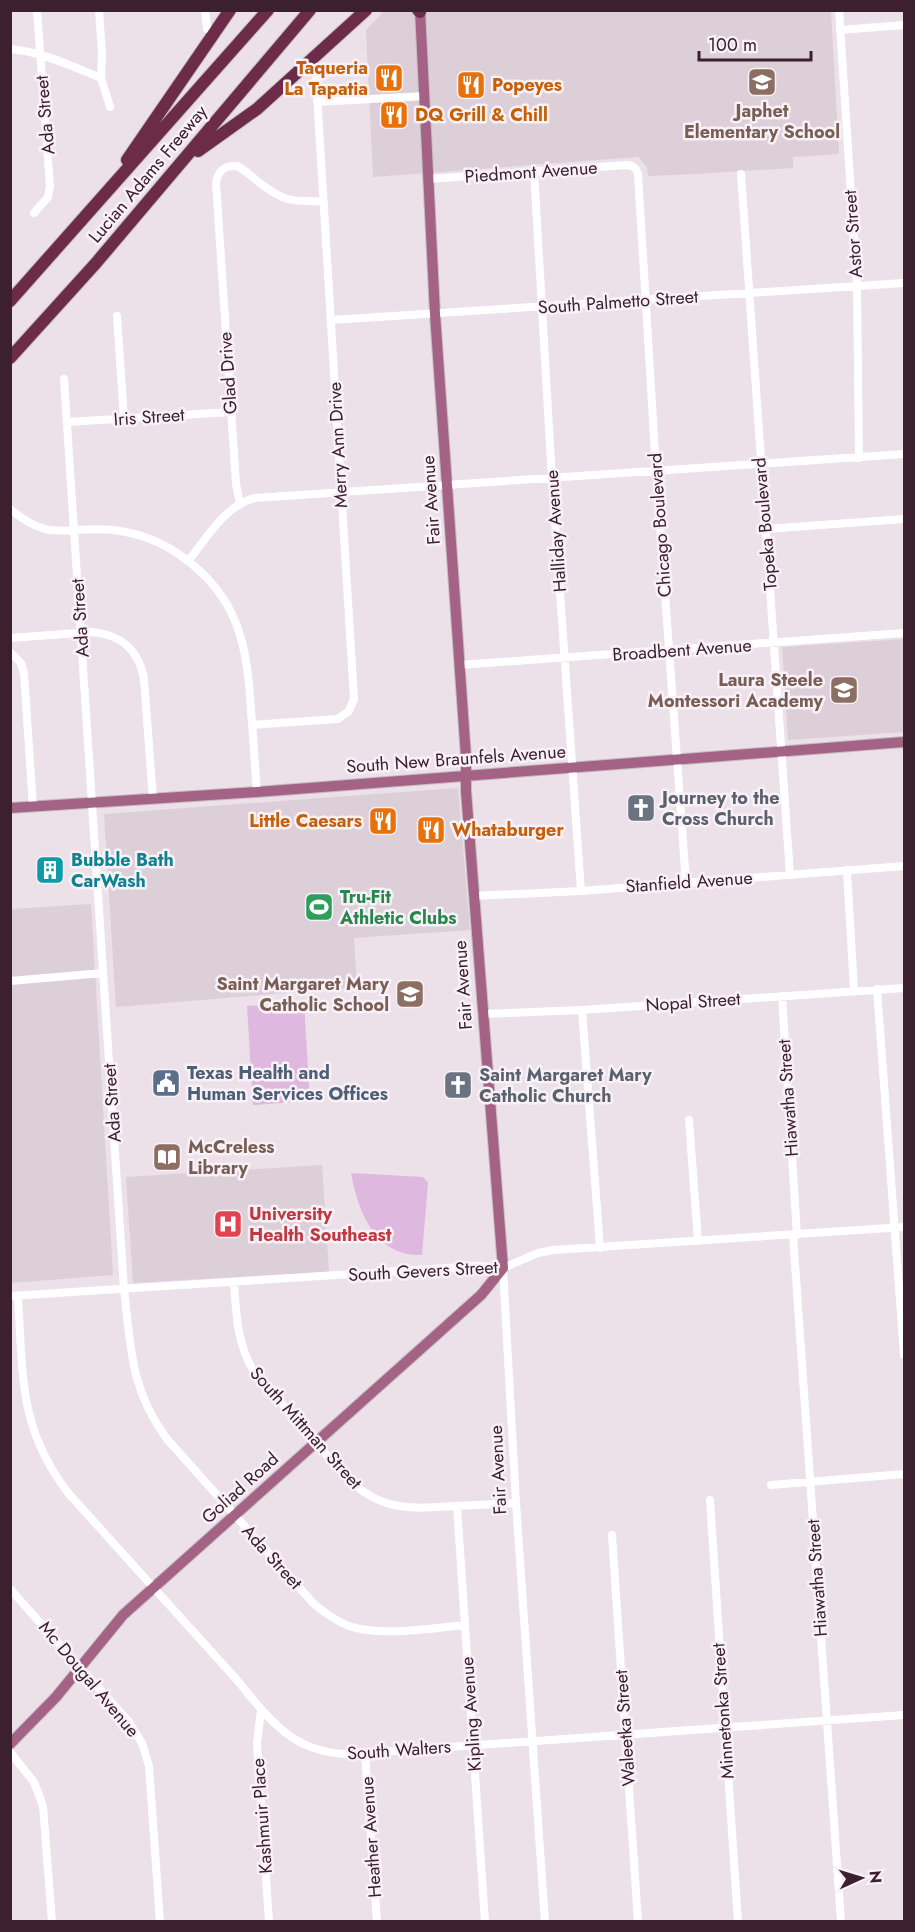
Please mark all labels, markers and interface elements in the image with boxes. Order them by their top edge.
scale bar [699,24,812,62]
text: 100 m [708,32,757,58]
place label: Taqueria La Tapatia [284,55,368,102]
restaurant icon: Taqueria La Tapatia [373,62,405,94]
school or university icon: Japhet Elementary School [746,66,778,98]
restaurant icon: Popeyes [455,69,487,101]
place label: Popeyes [492,72,562,98]
street label: Ada Street [29,74,61,156]
place label: Japhet Elementary School [684,98,840,145]
street label: Lucian Adams Freeway [82,99,214,249]
restaurant icon: DQ Grill & Chill [378,99,410,131]
place label: DQ Grill & Chill [415,102,548,128]
street label: Piedmont Avenue [464,154,598,190]
street label: Astor Street [837,189,869,279]
street label: South Palmetto Street [537,283,700,321]
street label: Glad Drive [212,331,244,415]
street label: Merry Ann Drive [322,381,354,509]
street label: Iris Street [113,402,186,432]
street label: Chicago Boulevard [642,452,678,598]
street label: Fair Avenue [415,454,447,546]
street label: Topeka Boulevard [746,456,784,592]
street label: Halliday Avenue [539,469,573,593]
street label: Ada Street [64,577,96,658]
street label: Broadbent Avenue [612,632,752,668]
place label: Laura Steele Montessori Academy [648,667,824,714]
school or university icon: Laura Steele Montessori Academy [828,674,860,706]
street label: South New Braunfels Avenue [345,738,567,780]
place label: Journey to the Cross Church [659,785,780,832]
church icon: Journey to the Cross Church [625,792,657,824]
restaurant icon: Little Caesars [367,805,399,837]
place label: Little Caesars [249,808,362,834]
restaurant icon: Whataburger [415,814,447,846]
place label: Whataburger [452,817,564,843]
place label: Bubble Bath CarWash [71,847,174,894]
building icon: Bubble Bath CarWash [34,854,66,886]
street label: Stanfield Avenue [625,865,753,899]
place label: Tru-Fit Athletic Clubs [339,884,457,931]
sports icon: Tru-Fit Athletic Clubs [303,891,335,923]
street label: Fair Avenue [447,939,479,1031]
place label: Saint Margaret Mary Catholic School [216,971,390,1018]
school or university icon: Saint Margaret Mary Catholic School [394,978,426,1010]
street label: Nopal Street [645,986,742,1018]
street label: Hiawatha Street [771,1038,805,1158]
place label: Texas Health and Human Services Offices [187,1060,388,1107]
street label: Ada Street [96,1062,128,1143]
place label: Saint Margaret Mary Catholic Church [479,1062,652,1109]
public building icon: Texas Health and Human Services Offices [150,1067,182,1099]
church icon: Saint Margaret Mary Catholic Church [442,1069,474,1101]
place label: McCreless Library [188,1134,275,1181]
library icon: McCreless Library [151,1141,183,1173]
place label: University Health Southeast [249,1201,392,1248]
hospital icon: University Health Southeast [212,1208,244,1240]
street label: South Gevers Street [347,1254,499,1288]
street label: South Mittman Street [244,1361,369,1495]
street label: Fair Avenue [483,1425,513,1515]
street label: Goliad Road [196,1446,284,1530]
street label: Hiawatha Street [800,1518,834,1638]
street label: Ada Street [236,1519,309,1596]
street label: Mc Dougal Avenue [33,1615,145,1743]
street label: Minnetonka Street [705,1642,741,1780]
street label: Kipling Avenue [454,1656,488,1772]
street label: Waleetka Street [608,1668,642,1787]
street label: South Walters [346,1733,452,1767]
street label: Kashmuir Place [245,1757,279,1875]
street label: Heather Avenue [354,1775,388,1899]
north arrow [831,1848,891,1908]
text: N [864,1870,887,1884]

